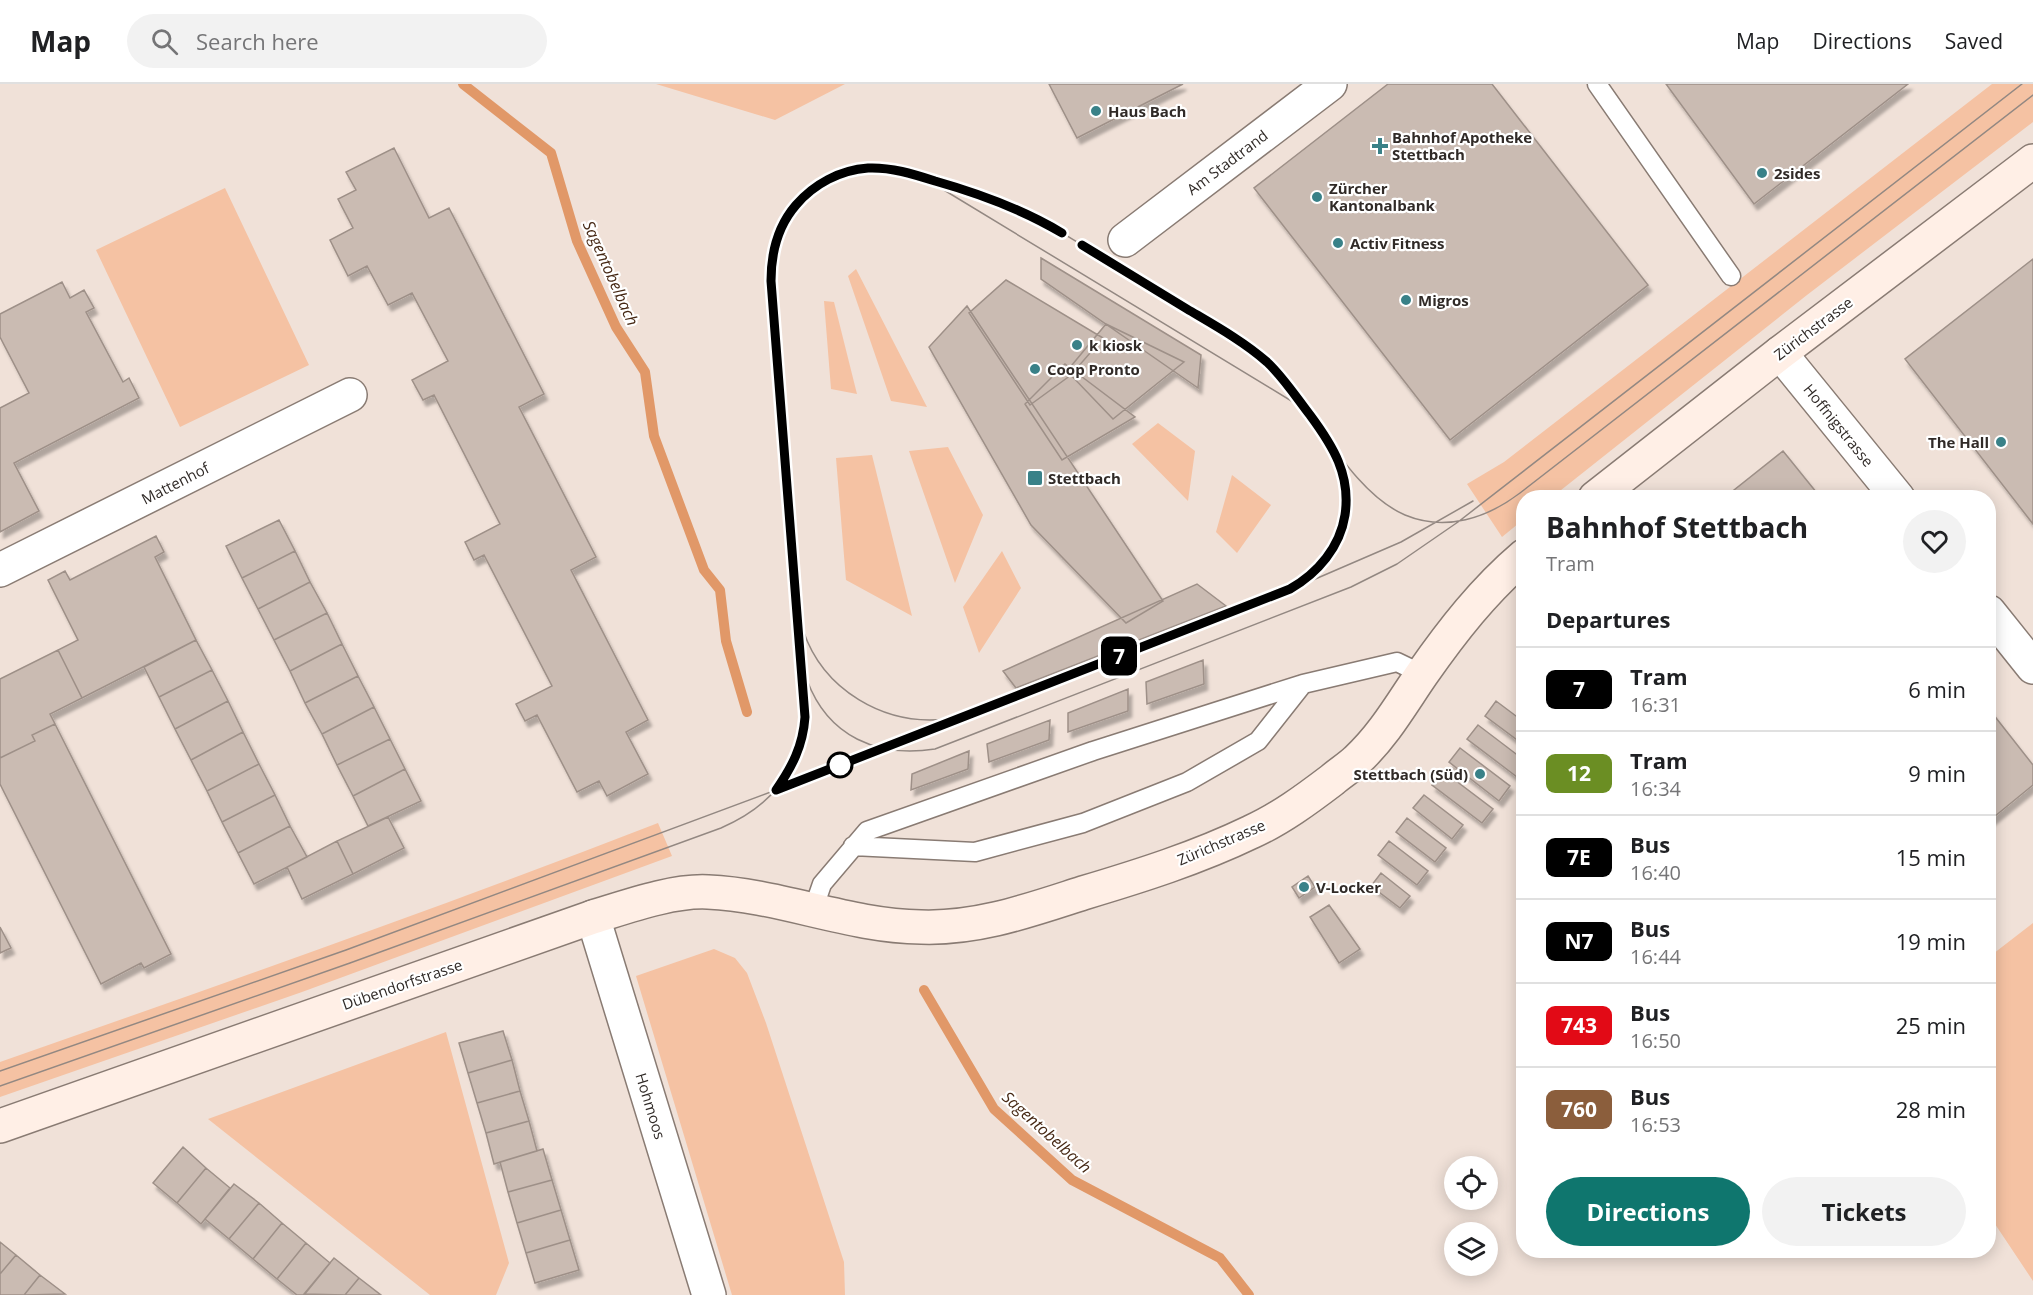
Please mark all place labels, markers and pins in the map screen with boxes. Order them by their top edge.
place label: Haus Bach [1108,101,1186,121]
marker: Haus Bach [1089,104,1103,118]
place label: Bahnhof Apotheke Stettbach [1392,127,1532,164]
marker: Bahnhof Apotheke Stettbach [1373,139,1387,153]
place label: 2sides [1774,163,1820,183]
marker: 2sides [1755,166,1769,180]
place label: Zürcher Kantonalbank [1329,178,1436,215]
marker: Zürcher Kantonalbank [1310,190,1324,204]
place label: Activ Fitness [1350,233,1445,253]
marker: Activ Fitness [1331,236,1345,250]
place label: Migros [1418,290,1469,310]
marker: Migros [1399,293,1413,307]
place label: k kiosk [1089,335,1143,355]
marker: k kiosk [1070,338,1084,352]
place label: Coop Pronto [1047,359,1140,379]
marker: Coop Pronto [1028,362,1042,376]
place label: The Hall [1928,432,1989,452]
marker: The Hall [1994,435,2008,449]
place label: Stettbach [1048,468,1121,488]
marker: Stettbach [1026,469,1044,487]
unlabelled marker [827,752,853,778]
place label: Stettbach (Süd) [1354,764,1468,784]
marker: Stettbach (Süd) [1473,767,1487,781]
place label: V-Locker [1316,877,1381,897]
marker: V-Locker [1297,880,1311,894]

